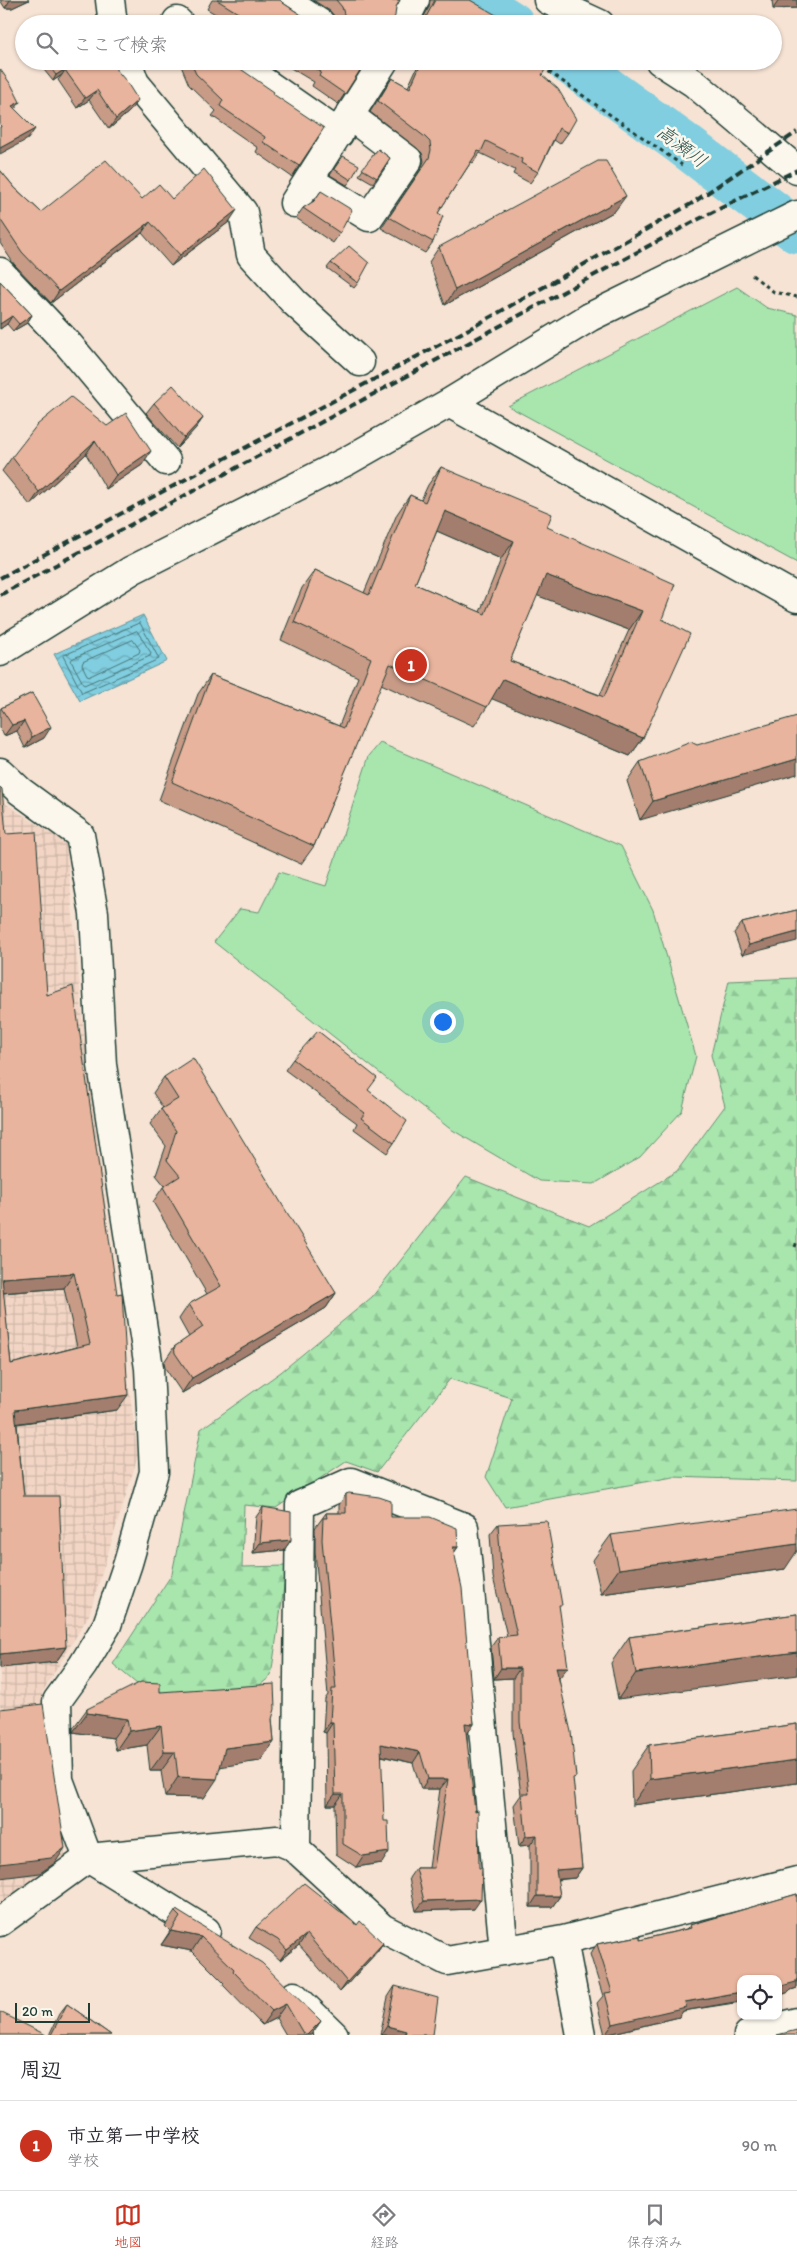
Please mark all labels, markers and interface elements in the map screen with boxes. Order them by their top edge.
search box [15,15,782,70]
icon: search [33,29,61,57]
text: ここで検索 [73,33,168,56]
water label: 高瀬川 [652,120,712,172]
pin: 1 [395,646,427,684]
your location [430,1009,456,1035]
map controls [737,1975,782,2020]
button: locate [737,1975,782,2020]
scale bar [15,2000,90,2023]
text: 20 m [22,2003,53,2020]
text: 周辺 [20,2057,62,2082]
text: 市立第一中学校 [67,2124,200,2147]
text: 1 [32,2136,40,2155]
text: 90 m [742,2136,777,2155]
text: 学校 [67,2151,99,2170]
tab: 地図 [114,2201,142,2251]
tab: 経路 [370,2201,398,2251]
tab: 保存済み [627,2201,683,2251]

